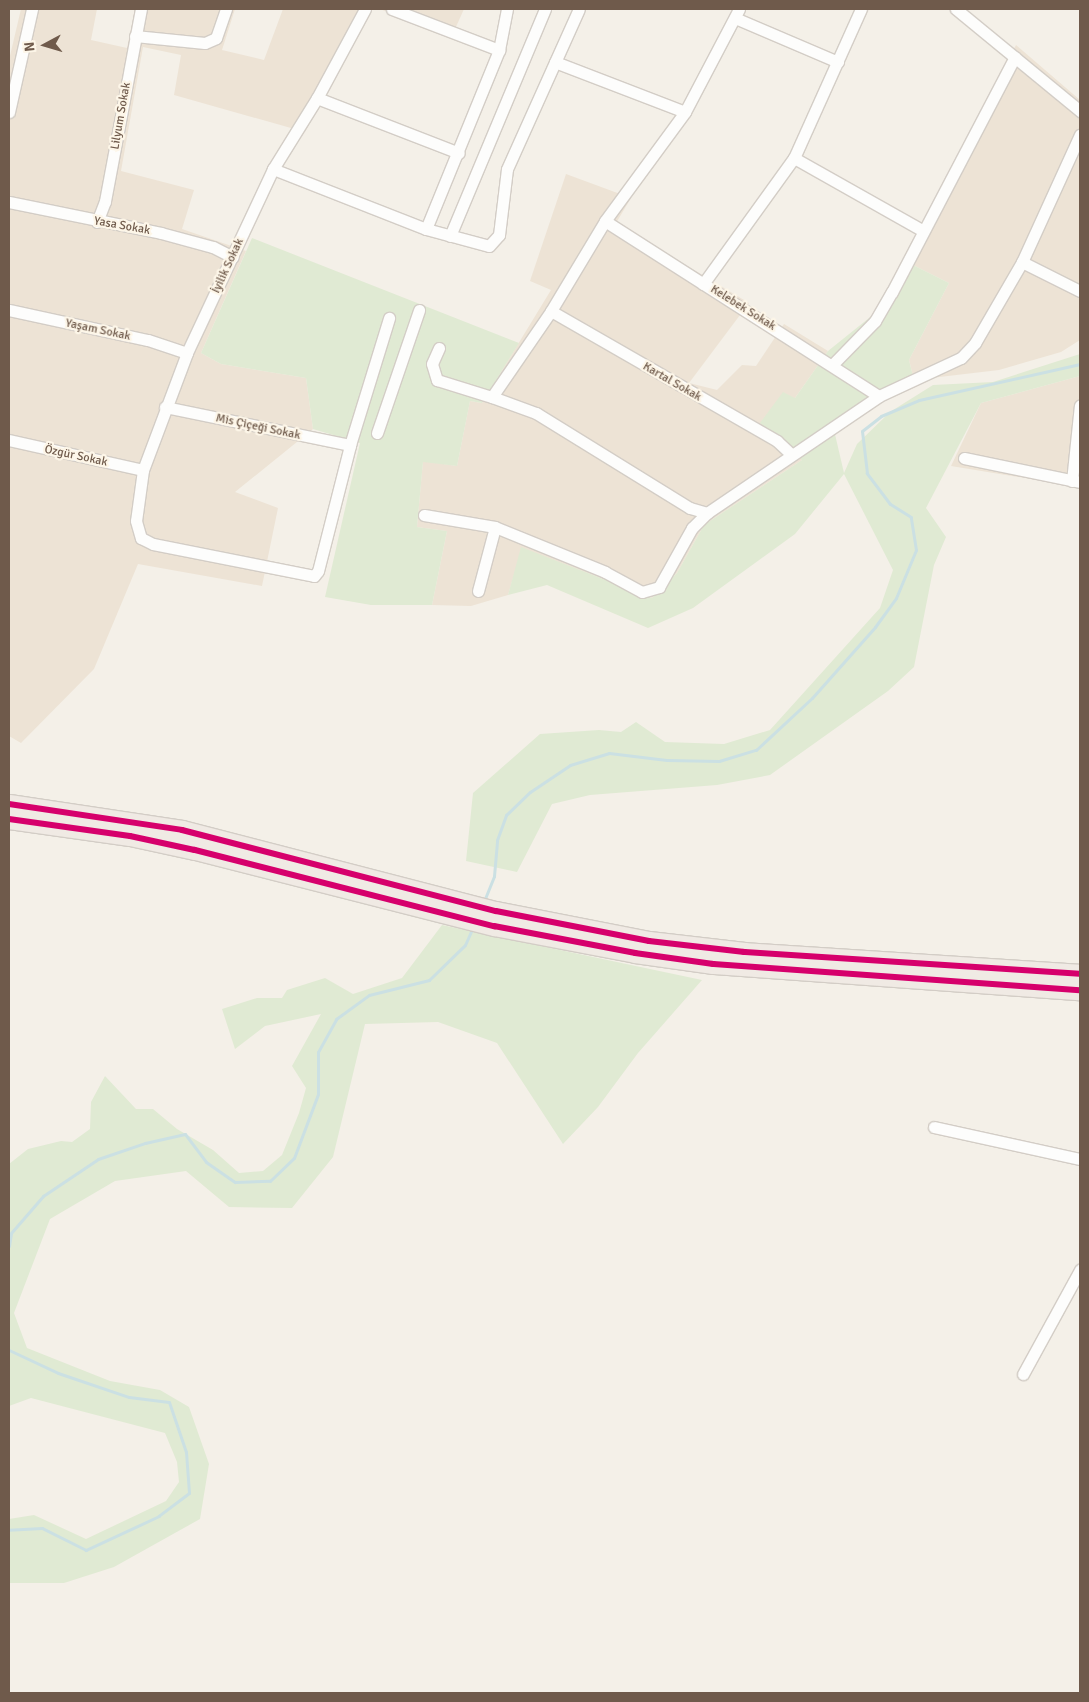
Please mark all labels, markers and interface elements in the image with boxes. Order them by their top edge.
north arrow [20,20,70,70]
text: N [21,41,39,52]
street label: Lilyum Sokak [108,81,134,151]
street label: Yasa Sokak [93,214,151,238]
street label: İyilik Sokak [209,236,247,296]
street label: Kelebek Sokak [708,282,778,334]
street label: Yaşam Sokak [64,316,132,344]
street label: Kartal Sokak [640,359,704,405]
street label: Mis Çiçeği Sokak [214,411,302,443]
street label: Özgür Sokak [43,442,109,470]

